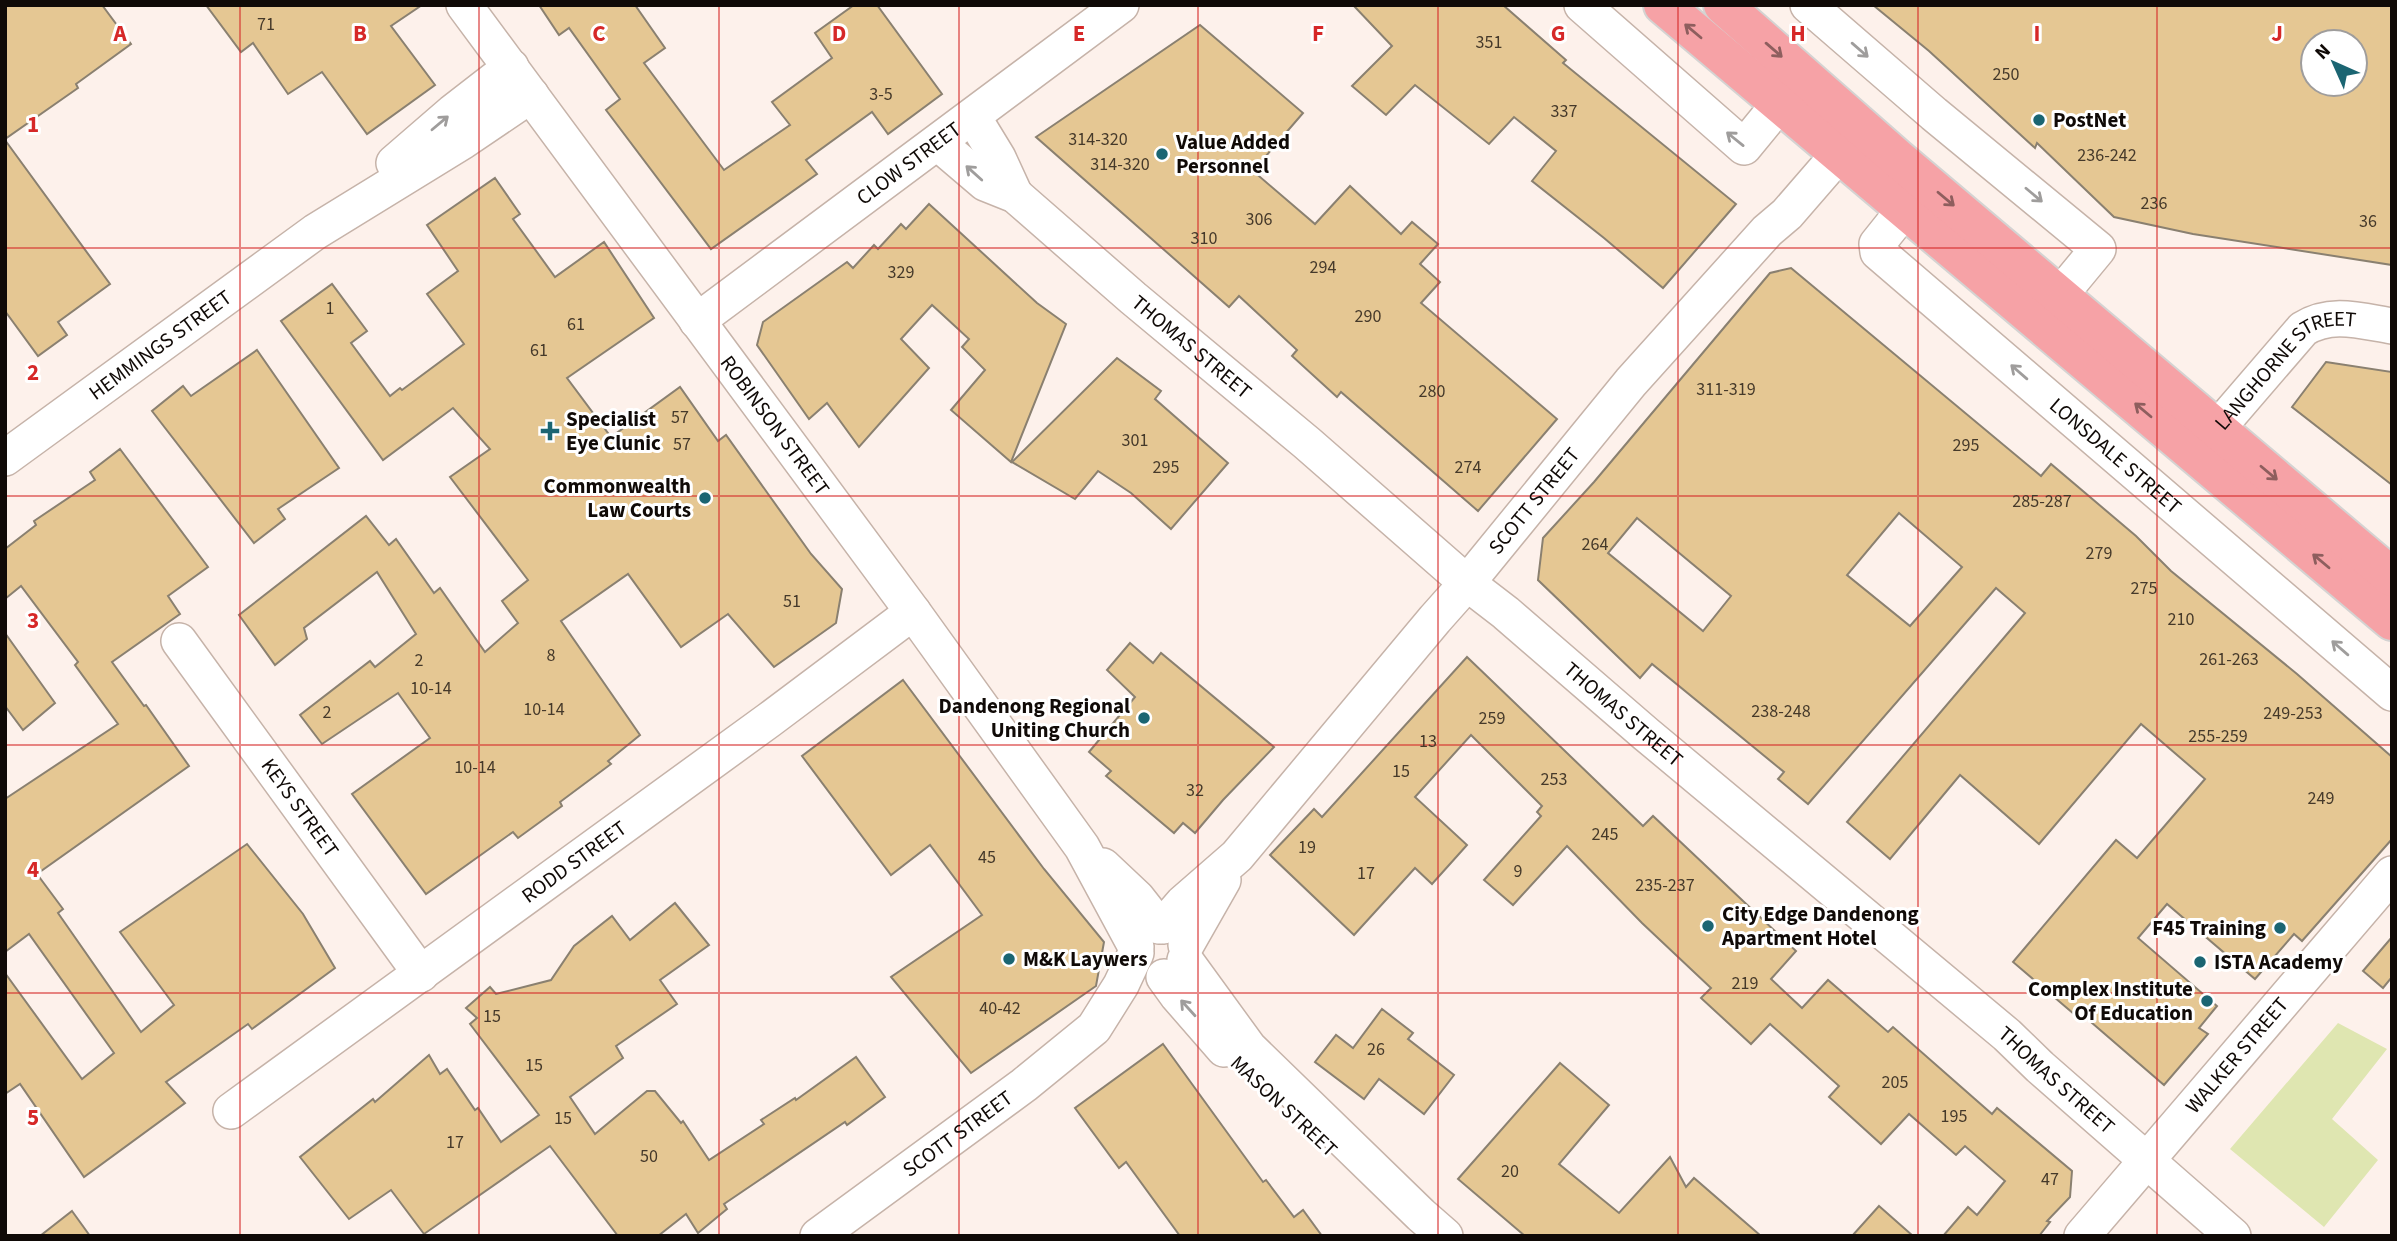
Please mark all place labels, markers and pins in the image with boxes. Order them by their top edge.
place label: PostNet [2053,105,2126,135]
marker: PostNet [2031,112,2047,128]
place label: Value Added Personnel [1175,127,1290,181]
marker: Value Added Personnel [1154,146,1170,162]
place label: Specialist Eye Clunic [566,404,661,458]
marker: Specialist Eye Clunic [540,421,560,441]
place label: Commonwealth Law Courts [544,471,691,525]
marker: Commonwealth Law Courts [697,490,713,506]
place label: Dandenong Regional Uniting Church [939,691,1130,745]
marker: Dandenong Regional Uniting Church [1136,710,1152,726]
place label: City Edge Dandenong Apartment Hotel [1721,899,1919,953]
place label: F45 Training [2152,913,2266,943]
marker: City Edge Dandenong Apartment Hotel [1700,918,1716,934]
marker: F45 Training [2272,920,2288,936]
place label: M&K Laywers [1023,944,1147,974]
place label: ISTA Academy [2214,947,2343,977]
marker: M&K Laywers [1001,951,1017,967]
marker: ISTA Academy [2192,954,2208,970]
place label: Complex Institute Of Education [2028,974,2193,1028]
marker: Complex Institute Of Education [2199,993,2215,1009]

